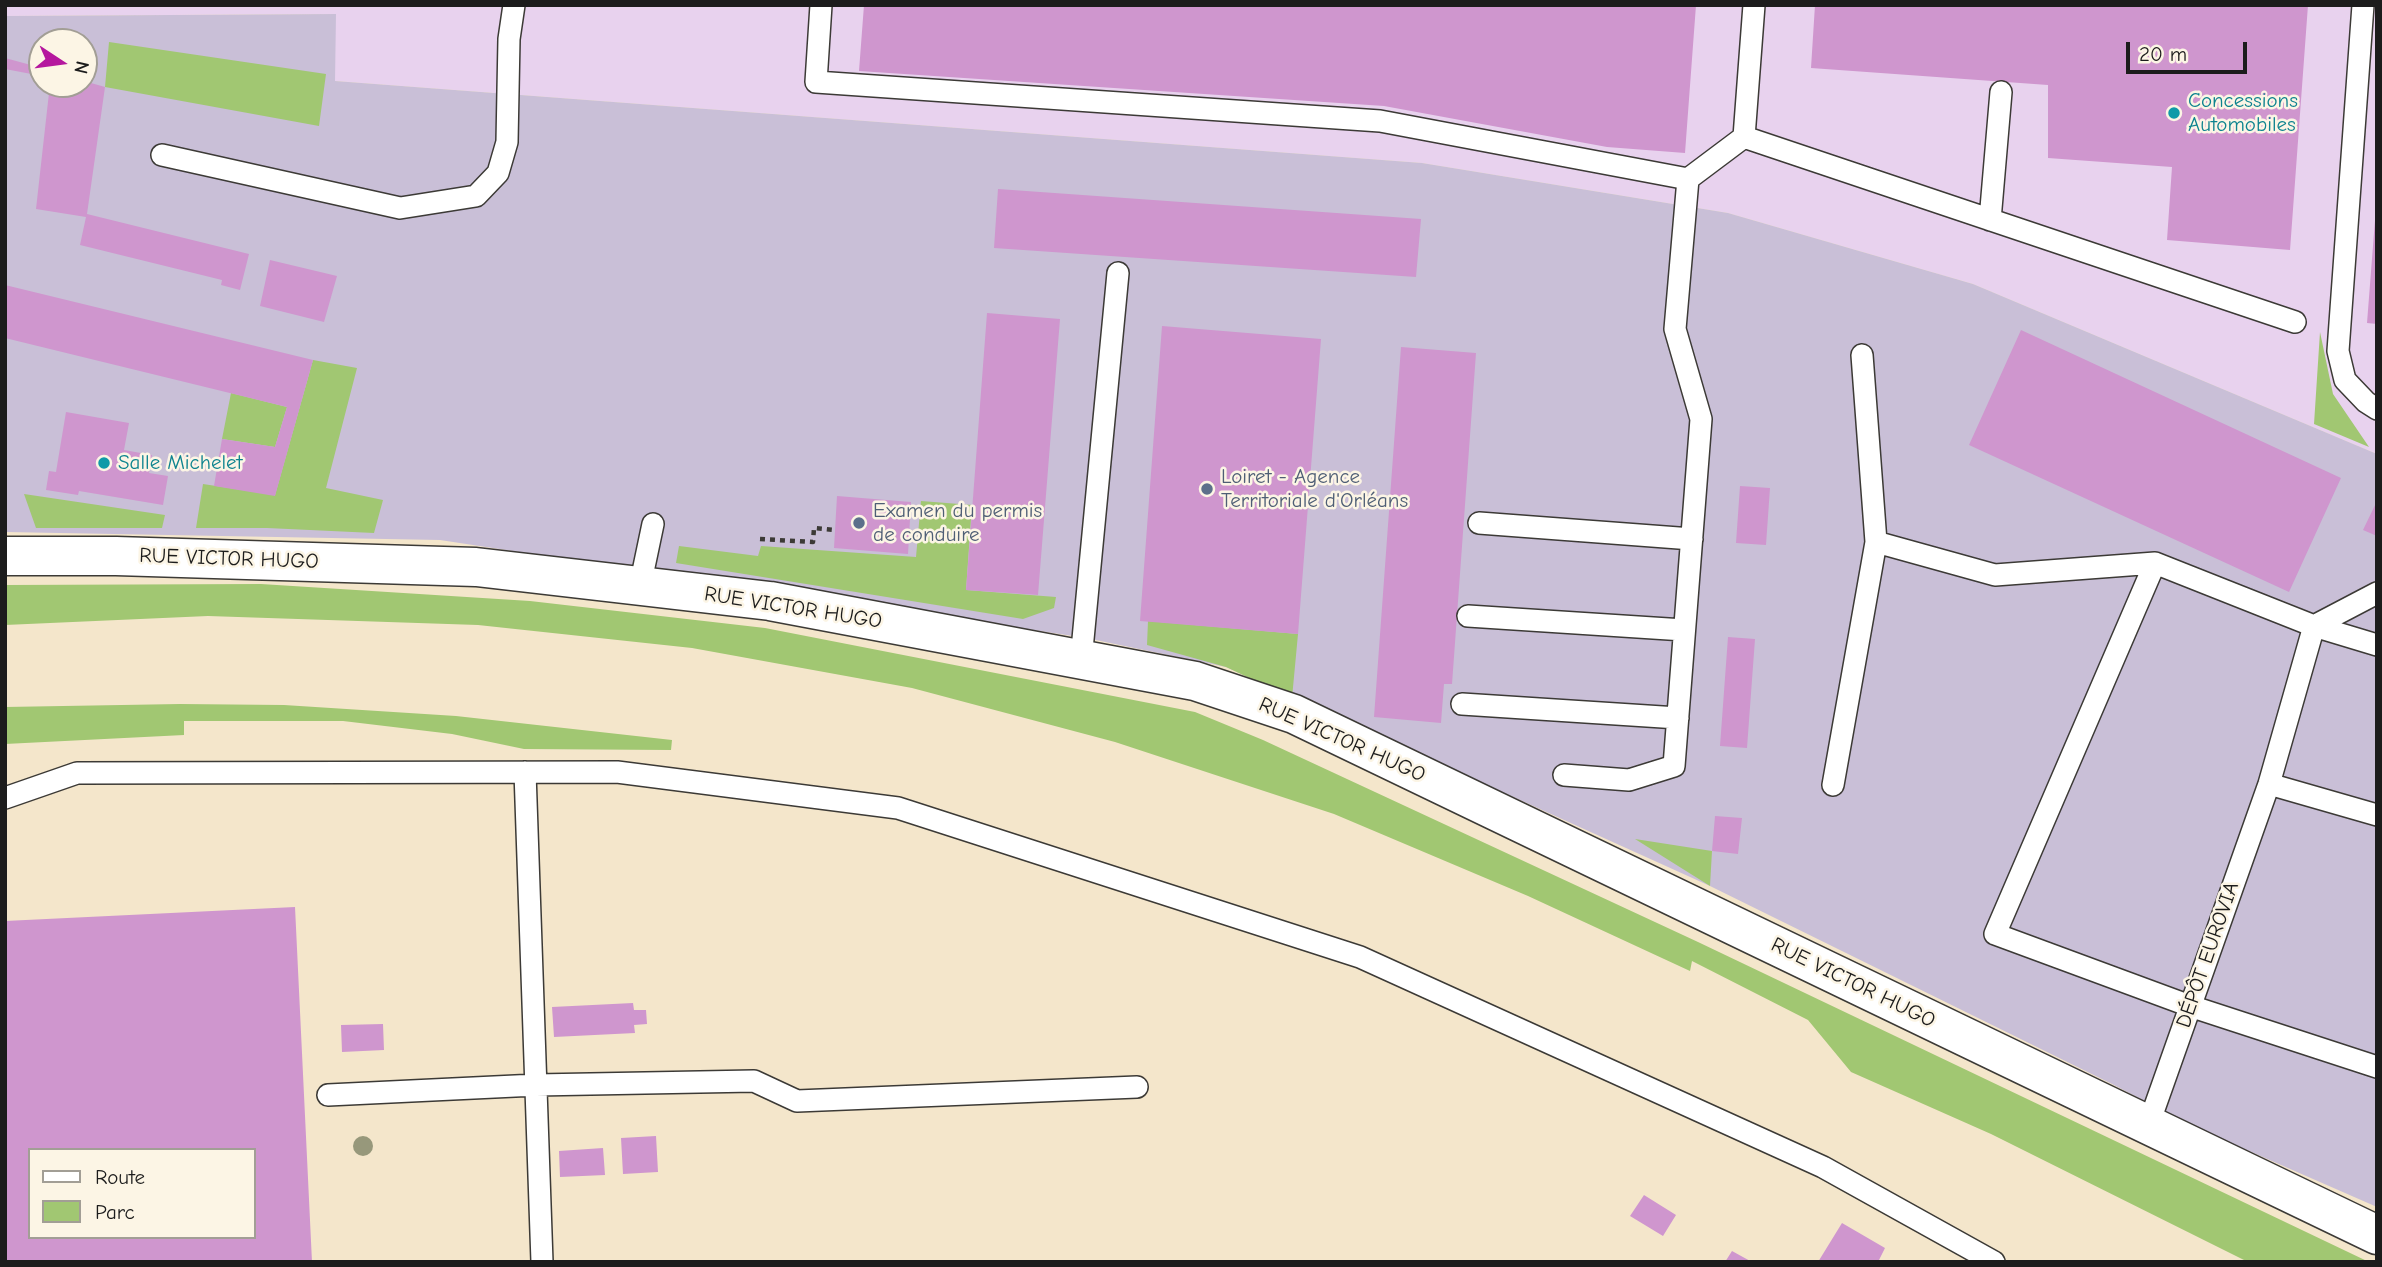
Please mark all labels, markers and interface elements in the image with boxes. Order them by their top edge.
north arrow [28,28,98,98]
scale bar [2130,28,2251,72]
text: 20 m [2139,42,2187,66]
text: N [69,59,94,76]
place label: Concessions Automobiles [2188,88,2298,138]
marker: Concessions Automobiles [2166,105,2182,121]
place label: Salle Michelet [118,450,243,476]
marker: Salle Michelet [96,455,112,471]
place label: Loiret - Agence Territoriale d'Orléans [1221,464,1408,514]
marker: Loiret - Agence Territoriale d'Orléans [1199,481,1215,497]
place label: Examen du permis de conduire [873,498,1042,548]
marker: Examen du permis de conduire [851,515,867,531]
street label: RUE VICTOR HUGO [139,543,319,575]
street label: RUE VICTOR HUGO [702,582,884,634]
street label: RUE VICTOR HUGO [1255,692,1429,788]
street label: DÉPÔT EUROVIA [2171,879,2245,1031]
street label: RUE VICTOR HUGO [1767,932,1939,1034]
legend [28,1148,256,1239]
text: Route [95,1165,145,1189]
text: Parc [95,1200,135,1224]

